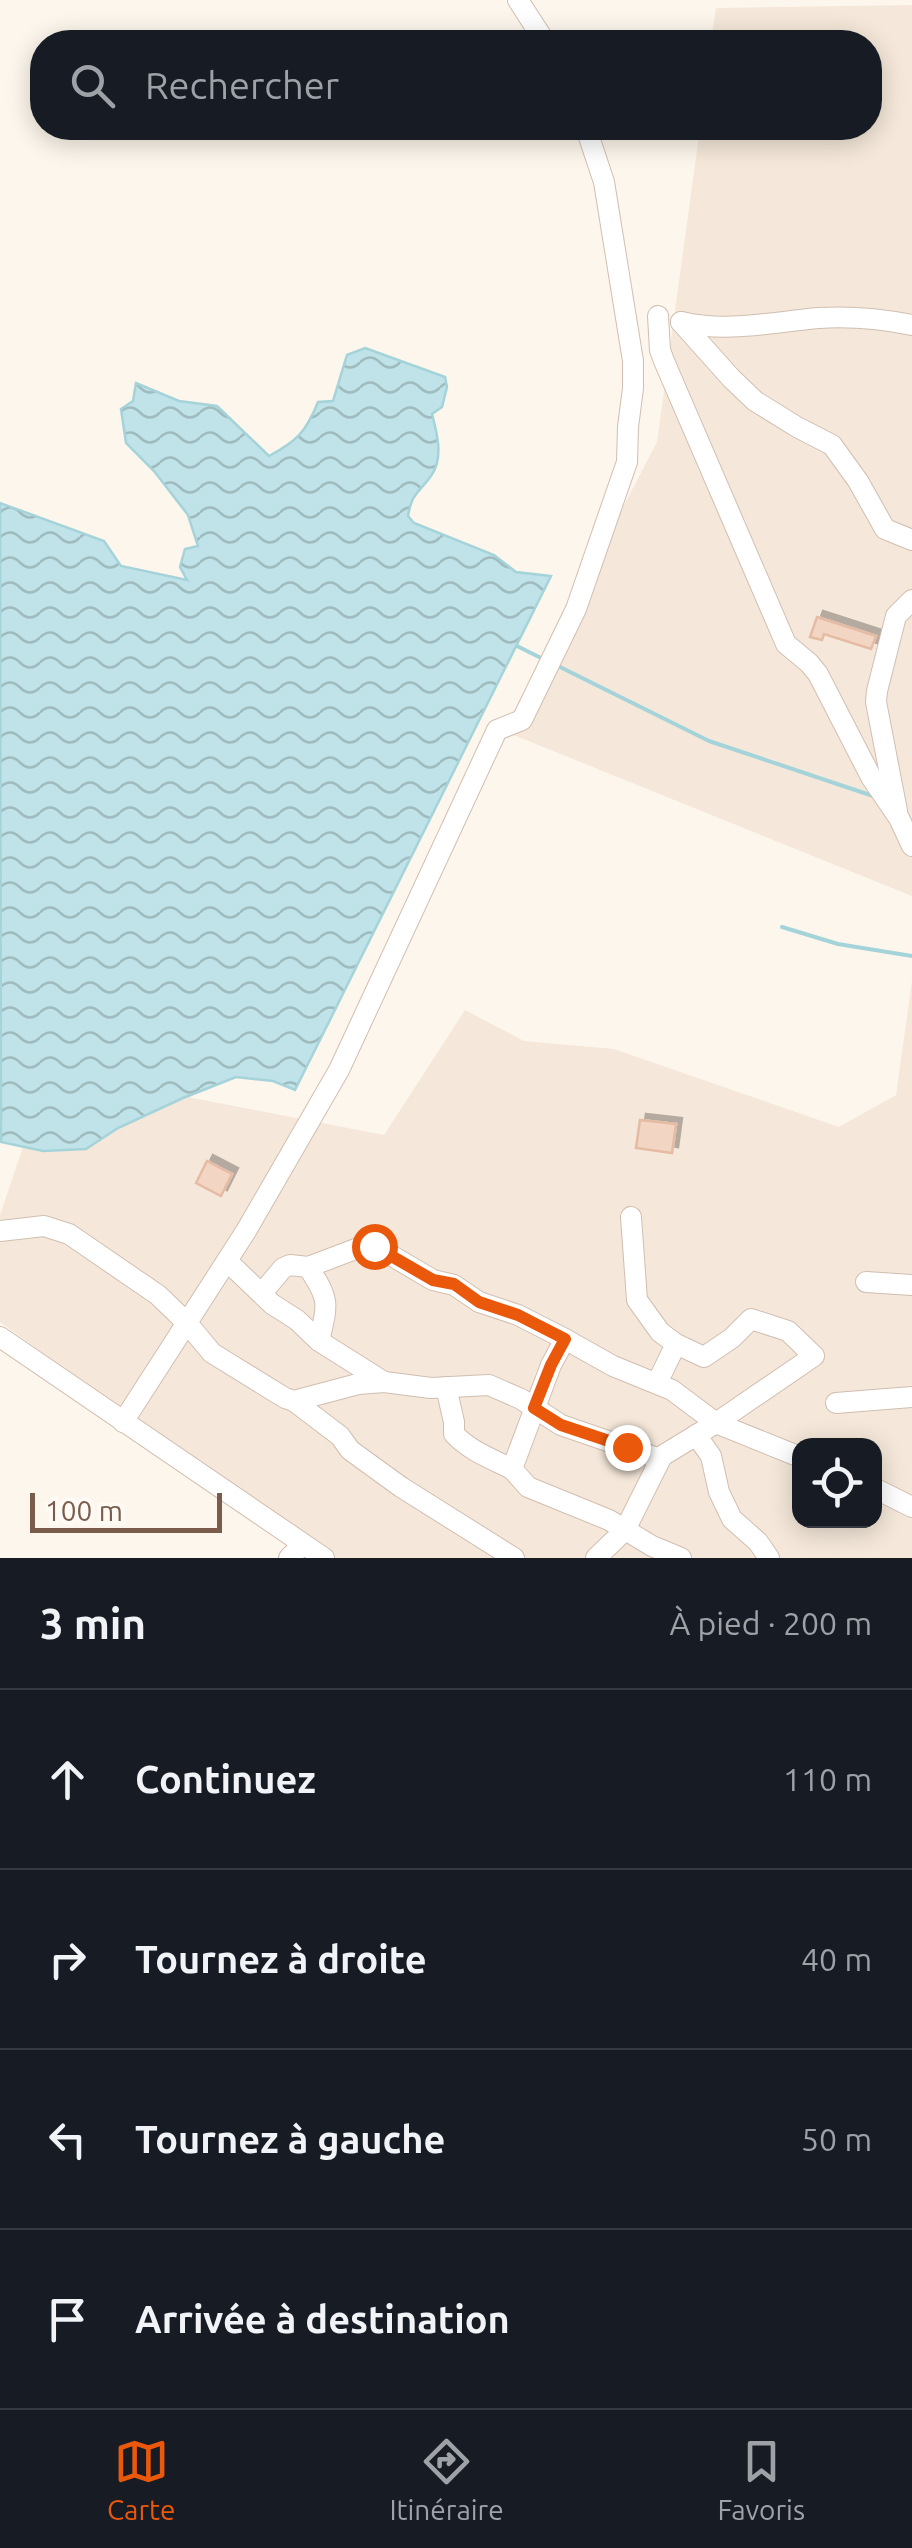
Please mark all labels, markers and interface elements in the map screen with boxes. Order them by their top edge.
search box [30,30,882,140]
icon: search [65,58,120,113]
text: Rechercher [145,64,339,106]
route start [352,1224,398,1270]
route end [605,1425,651,1471]
map controls [792,1438,882,1528]
button: locate [792,1438,882,1528]
scale bar [30,1488,222,1532]
text: 100 m [45,1495,123,1526]
text: 3 min [40,1600,146,1647]
text: À pied · 200 m [669,1605,872,1641]
icon: ahead [40,1752,95,1807]
text: Continuez [135,1758,316,1800]
text: 110 m [783,1761,872,1797]
icon: right [40,1932,95,1987]
text: Tournez à droite [135,1938,427,1980]
text: 40 m [801,1941,872,1977]
icon: left [40,2112,95,2167]
text: Tournez à gauche [135,2118,445,2160]
text: 50 m [801,2121,872,2157]
icon: arrive [40,2292,95,2347]
text: Arrivée à destination [135,2298,510,2340]
tab: Carte [107,2434,176,2525]
tab: Itinéraire [389,2434,504,2525]
tab: Favoris [717,2434,805,2525]

